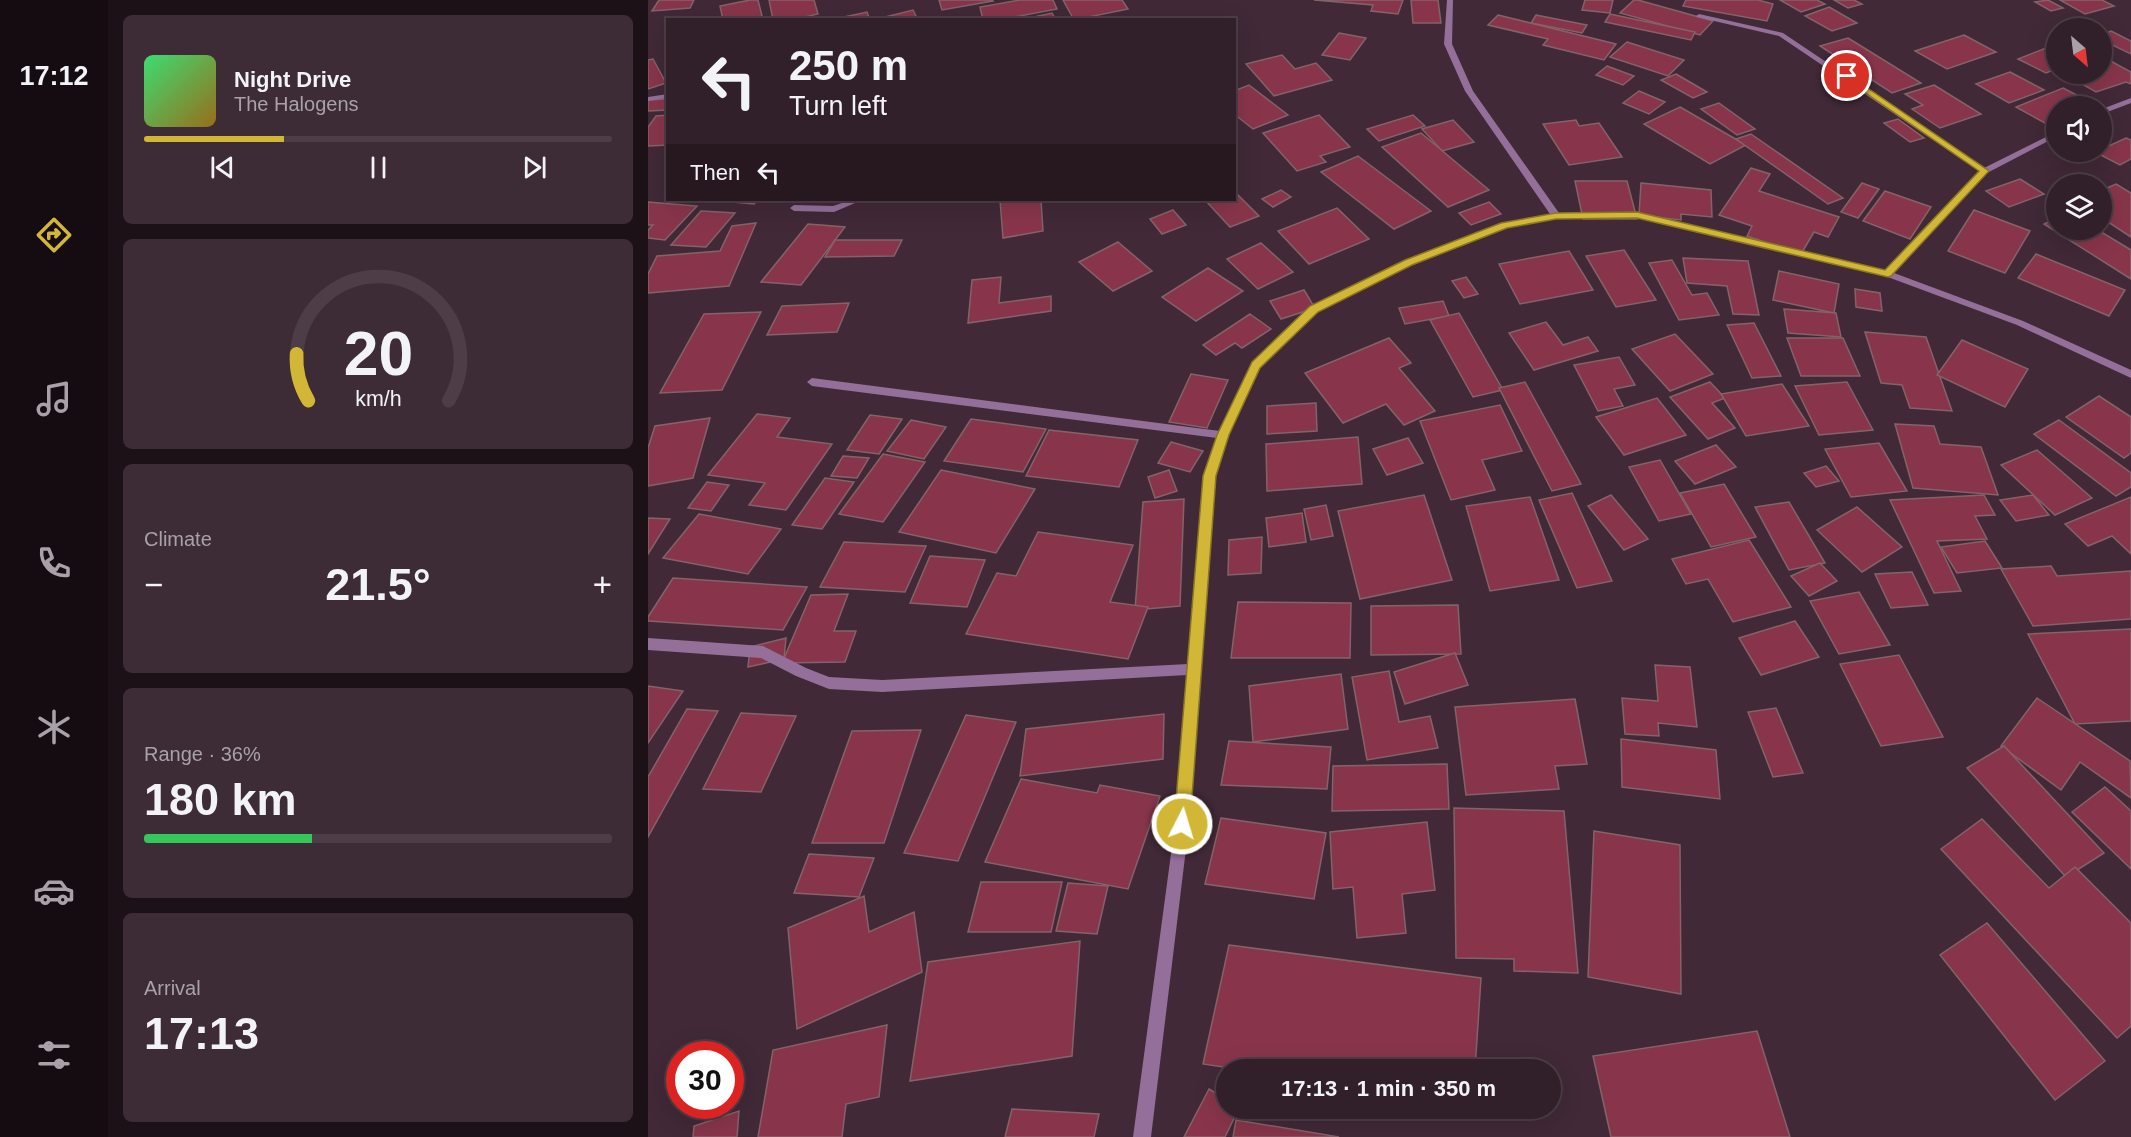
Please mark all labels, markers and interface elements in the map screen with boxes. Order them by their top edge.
north arrow [2046,18,2112,84]
map controls [2046,18,2112,240]
icon: left [690,42,768,120]
text: 250 m [789,42,908,89]
pin [1821,50,1872,101]
icon: arrive [1830,59,1863,92]
text: 17:12 [19,61,89,91]
text: Night Drive [234,67,351,92]
text: Turn left [789,91,887,121]
text: The Halogens [234,93,359,115]
button: sound [2046,96,2112,162]
icon: previous [206,151,239,184]
icon: pause [362,151,395,184]
icon: next [518,151,551,184]
icon: left [752,156,785,189]
text: Then [690,160,740,185]
button: layers [2046,174,2112,240]
icon: directions [33,214,75,256]
text: 20 [343,319,413,388]
icon: music [33,378,75,420]
text: km/h [355,388,401,412]
text: Climate [144,528,212,550]
icon: phone [33,542,75,584]
text: 21.5° [325,559,431,610]
text: − [144,566,163,603]
text: + [593,566,612,603]
icon: climate [33,706,75,748]
text: Range · 36% [144,743,261,765]
text: 180 km [144,774,297,825]
position arrow [1150,792,1214,856]
icon: car [33,870,75,912]
text: Arrival [144,977,201,999]
text: 17:13 [144,1008,259,1059]
icon: filters [33,1034,75,1076]
speed limit sign: 30 [666,1041,744,1119]
text: 17:13 · 1 min · 350 m [1281,1076,1496,1101]

